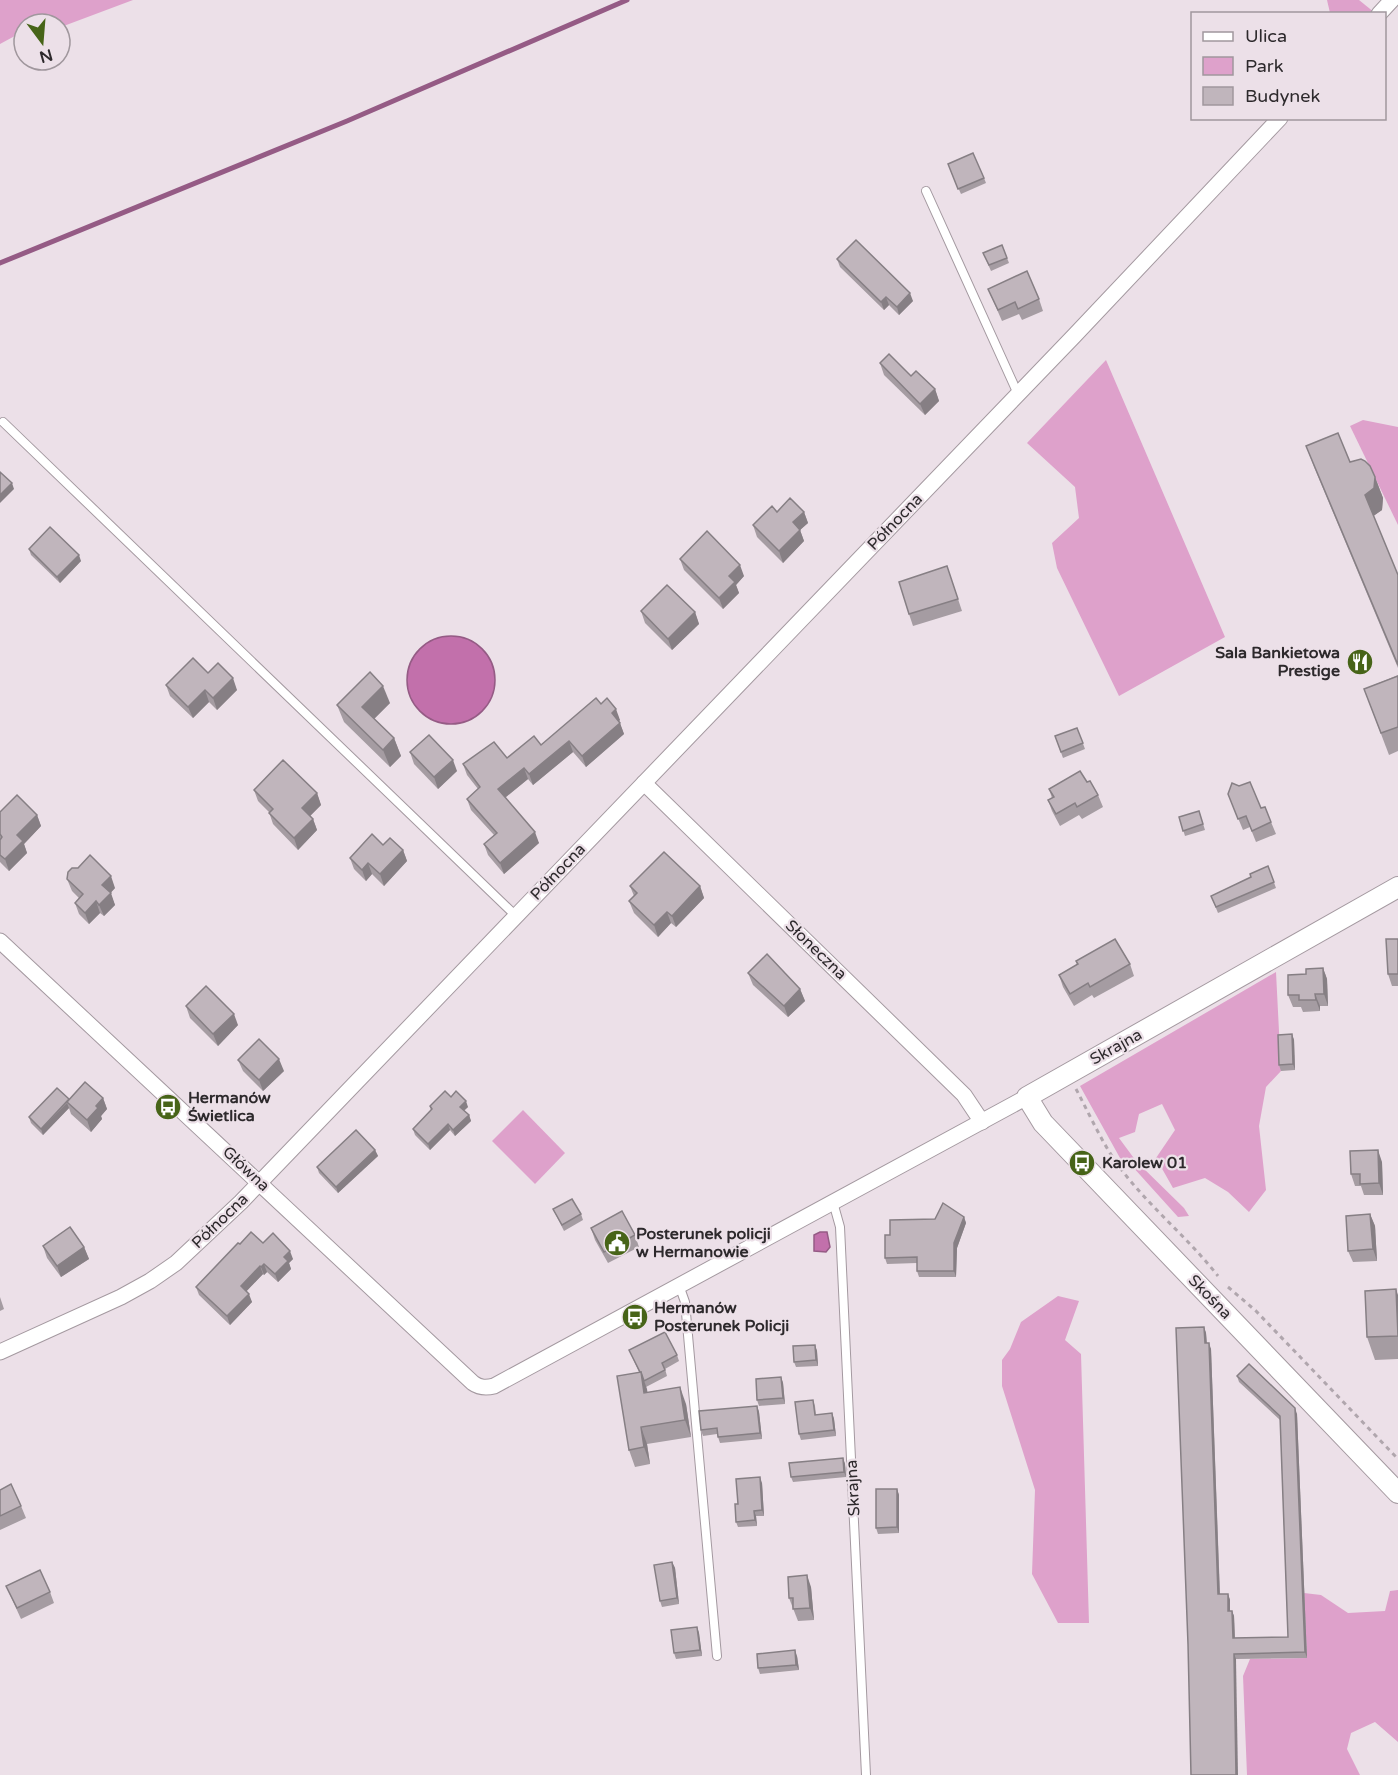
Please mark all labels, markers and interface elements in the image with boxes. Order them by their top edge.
north arrow [12,12,72,72]
legend [1191,12,1386,120]
text: Ulica [1245,25,1287,47]
text: N [37,44,55,67]
text: Park [1245,55,1284,77]
text: Budynek [1245,85,1320,107]
street label: Północna [863,489,927,555]
place label: Sala Bankietowa Prestige [1215,643,1340,681]
restaurant icon: Sala Bankietowa Prestige [1345,647,1375,677]
street label: Północna [526,839,590,905]
street label: Słoneczna [781,916,851,984]
street label: Skrajna [1086,1025,1146,1069]
place label: Hermanów Świetlica [188,1088,271,1126]
bus stop icon: Hermanów Świetlica [153,1092,183,1122]
street label: Główna [218,1142,274,1196]
bus stop icon: Karolew 01 [1067,1148,1097,1178]
place label: Karolew 01 [1102,1153,1187,1173]
street label: Północna [187,1189,253,1253]
place label: Posterunek policji w Hermanowie [636,1224,771,1262]
public building icon: Posterunek policji w Hermanowie [602,1228,632,1258]
street label: Skośna [1184,1270,1236,1324]
place label: Hermanów Posterunek Policji [654,1298,789,1336]
bus stop icon: Hermanów Posterunek Policji [620,1302,650,1332]
street label: Skrajna [842,1459,864,1517]

